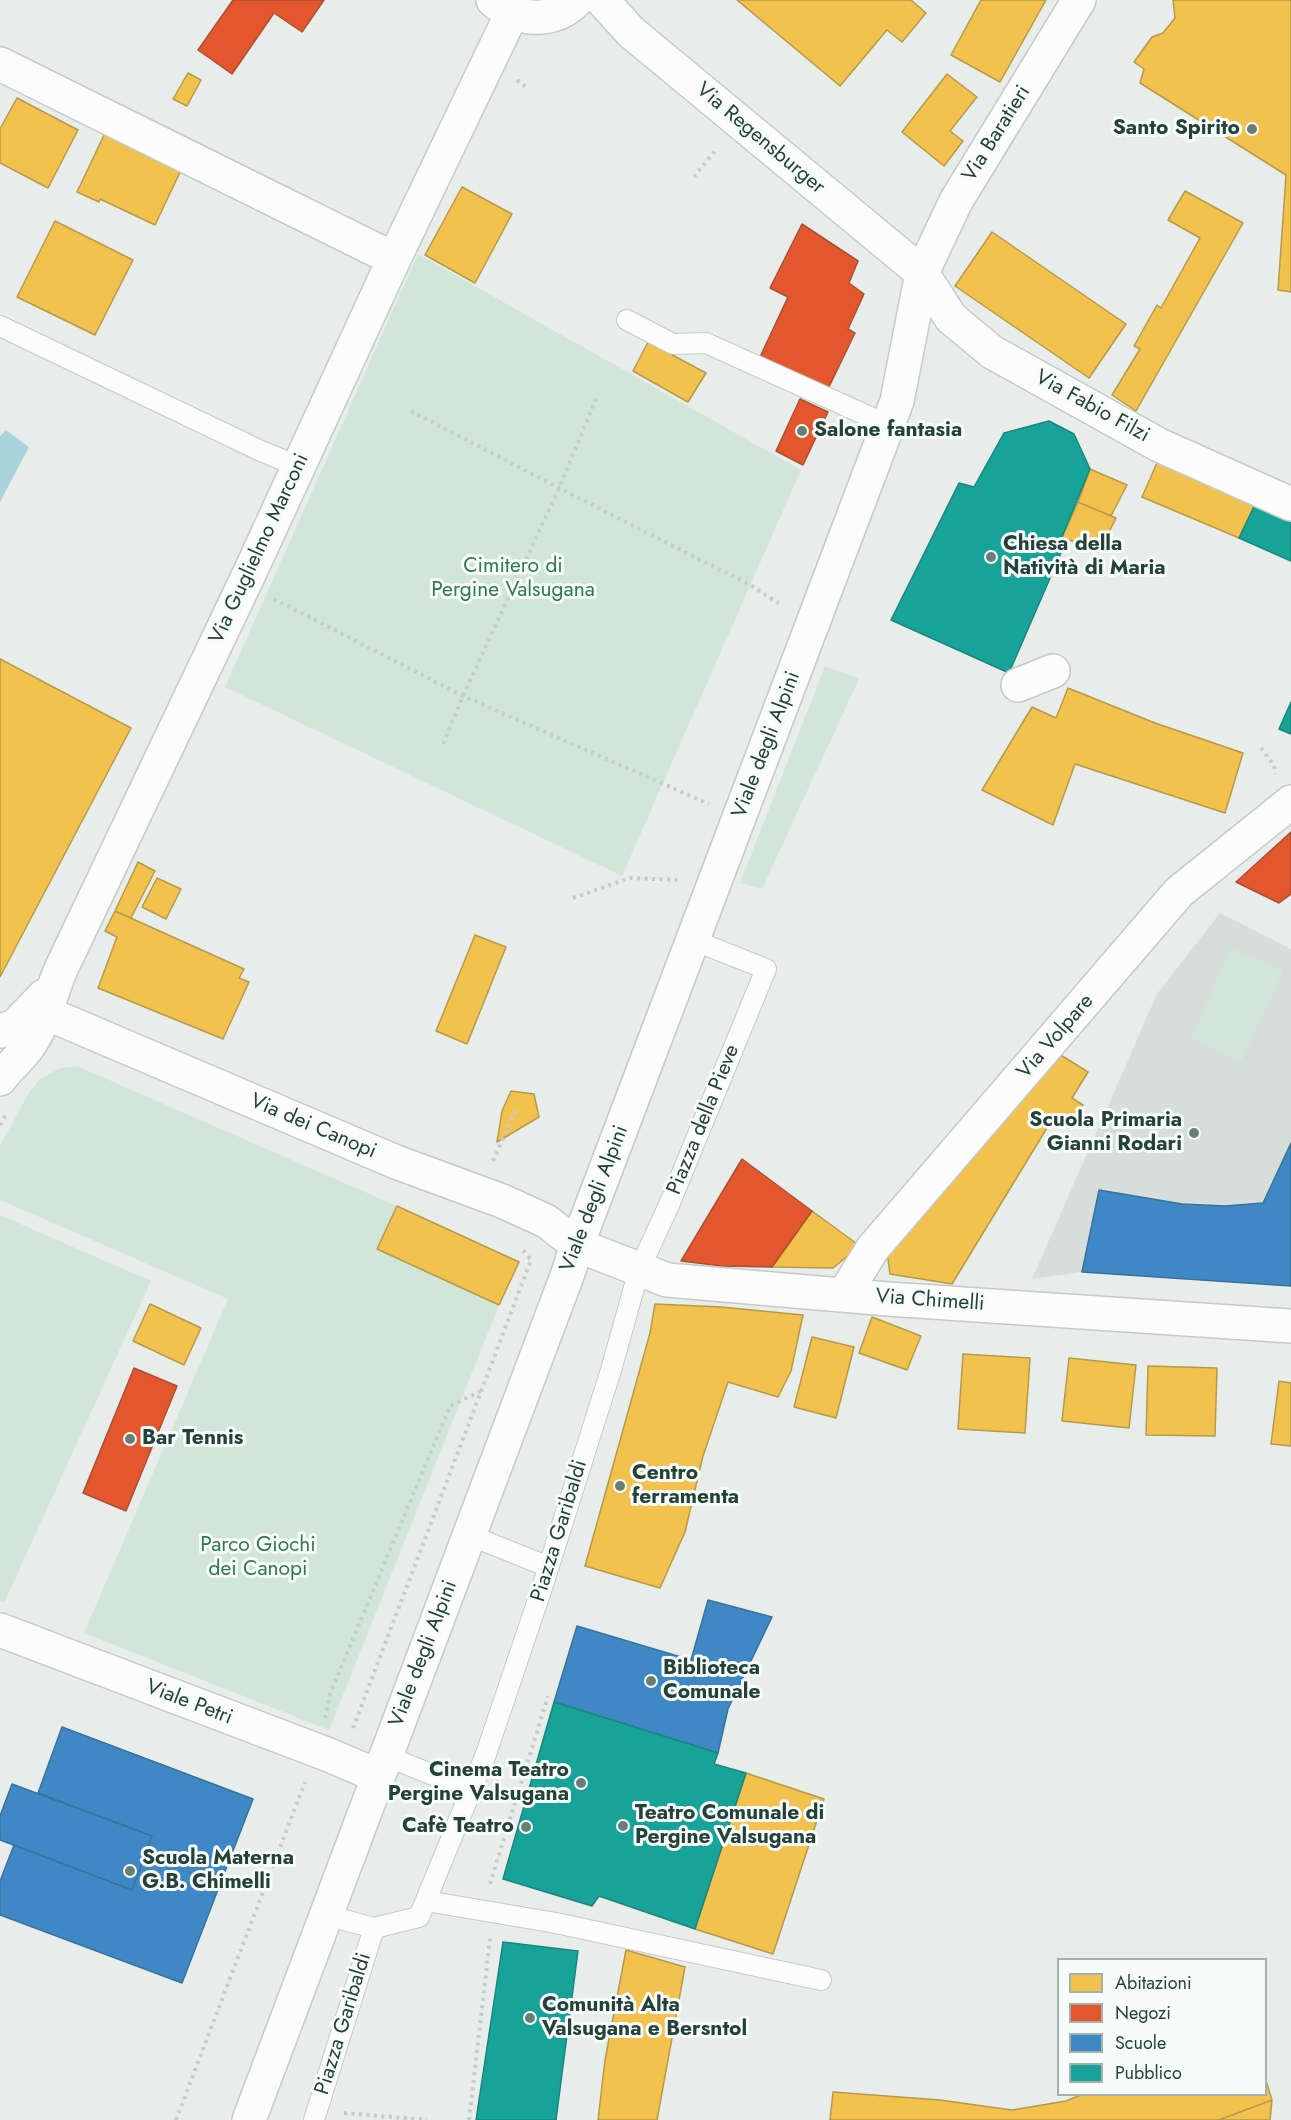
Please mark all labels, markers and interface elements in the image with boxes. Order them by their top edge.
street label: Via Regensburger [690,78,830,200]
street label: Via Baratieri [957,81,1037,187]
place label: Santo Spirito [1113,116,1240,142]
marker: Santo Spirito [1245,122,1259,136]
street label: Via Fabio Filzi [1030,365,1154,449]
place label: Salone fantasia [814,418,962,444]
marker: Salone fantasia [795,424,809,438]
street label: Via Guglielmo Marconi [205,450,315,648]
place label: Chiesa della Natività di Maria [1003,532,1166,582]
marker: Chiesa della Natività di Maria [984,550,998,564]
park label: Cimitero di Pergine Valsugana [431,554,595,604]
street label: Viale degli Alpini [727,668,807,822]
street label: Via Volpare [1012,989,1100,1085]
street label: Piazza della Pieve [662,1041,746,1199]
street label: Via dei Canopi [246,1089,380,1165]
place label: Scuola Primaria Gianni Rodari [1029,1108,1182,1158]
street label: Viale degli Alpini [555,1122,635,1276]
marker: Scuola Primaria Gianni Rodari [1187,1126,1201,1140]
street label: Via Chimelli [875,1285,985,1317]
place label: Bar Tennis [142,1426,243,1452]
marker: Bar Tennis [123,1432,137,1446]
street label: Piazza Garibaldi [526,1457,594,1605]
place label: Centro ferramenta [632,1461,739,1511]
marker: Centro ferramenta [613,1479,627,1493]
park label: Parco Giochi dei Canopi [200,1533,316,1583]
street label: Viale degli Alpini [384,1577,464,1731]
place label: Biblioteca Comunale [663,1656,761,1706]
marker: Biblioteca Comunale [644,1674,658,1688]
street label: Viale Petri [142,1675,236,1731]
place label: Cinema Teatro Pergine Valsugana [388,1758,569,1808]
marker: Cinema Teatro Pergine Valsugana [574,1776,588,1790]
place label: Teatro Comunale di Pergine Valsugana [635,1801,824,1851]
place label: Cafè Teatro [402,1814,514,1840]
marker: Teatro Comunale di Pergine Valsugana [616,1819,630,1833]
marker: Cafè Teatro [519,1820,533,1834]
place label: Scuola Materna G.B. Chimelli [142,1846,294,1896]
marker: Scuola Materna G.B. Chimelli [123,1864,137,1878]
street label: Piazza Garibaldi [310,1950,378,2098]
legend [1057,1958,1267,2096]
text: Abitazioni [1115,1970,1192,1996]
place label: Comunità Alta Valsugana e Bersntol [542,1993,747,2043]
text: Negozi [1115,2000,1171,2026]
marker: Comunità Alta Valsugana e Bersntol [523,2011,537,2025]
text: Scuole [1115,2030,1166,2056]
text: Pubblico [1115,2060,1182,2086]

